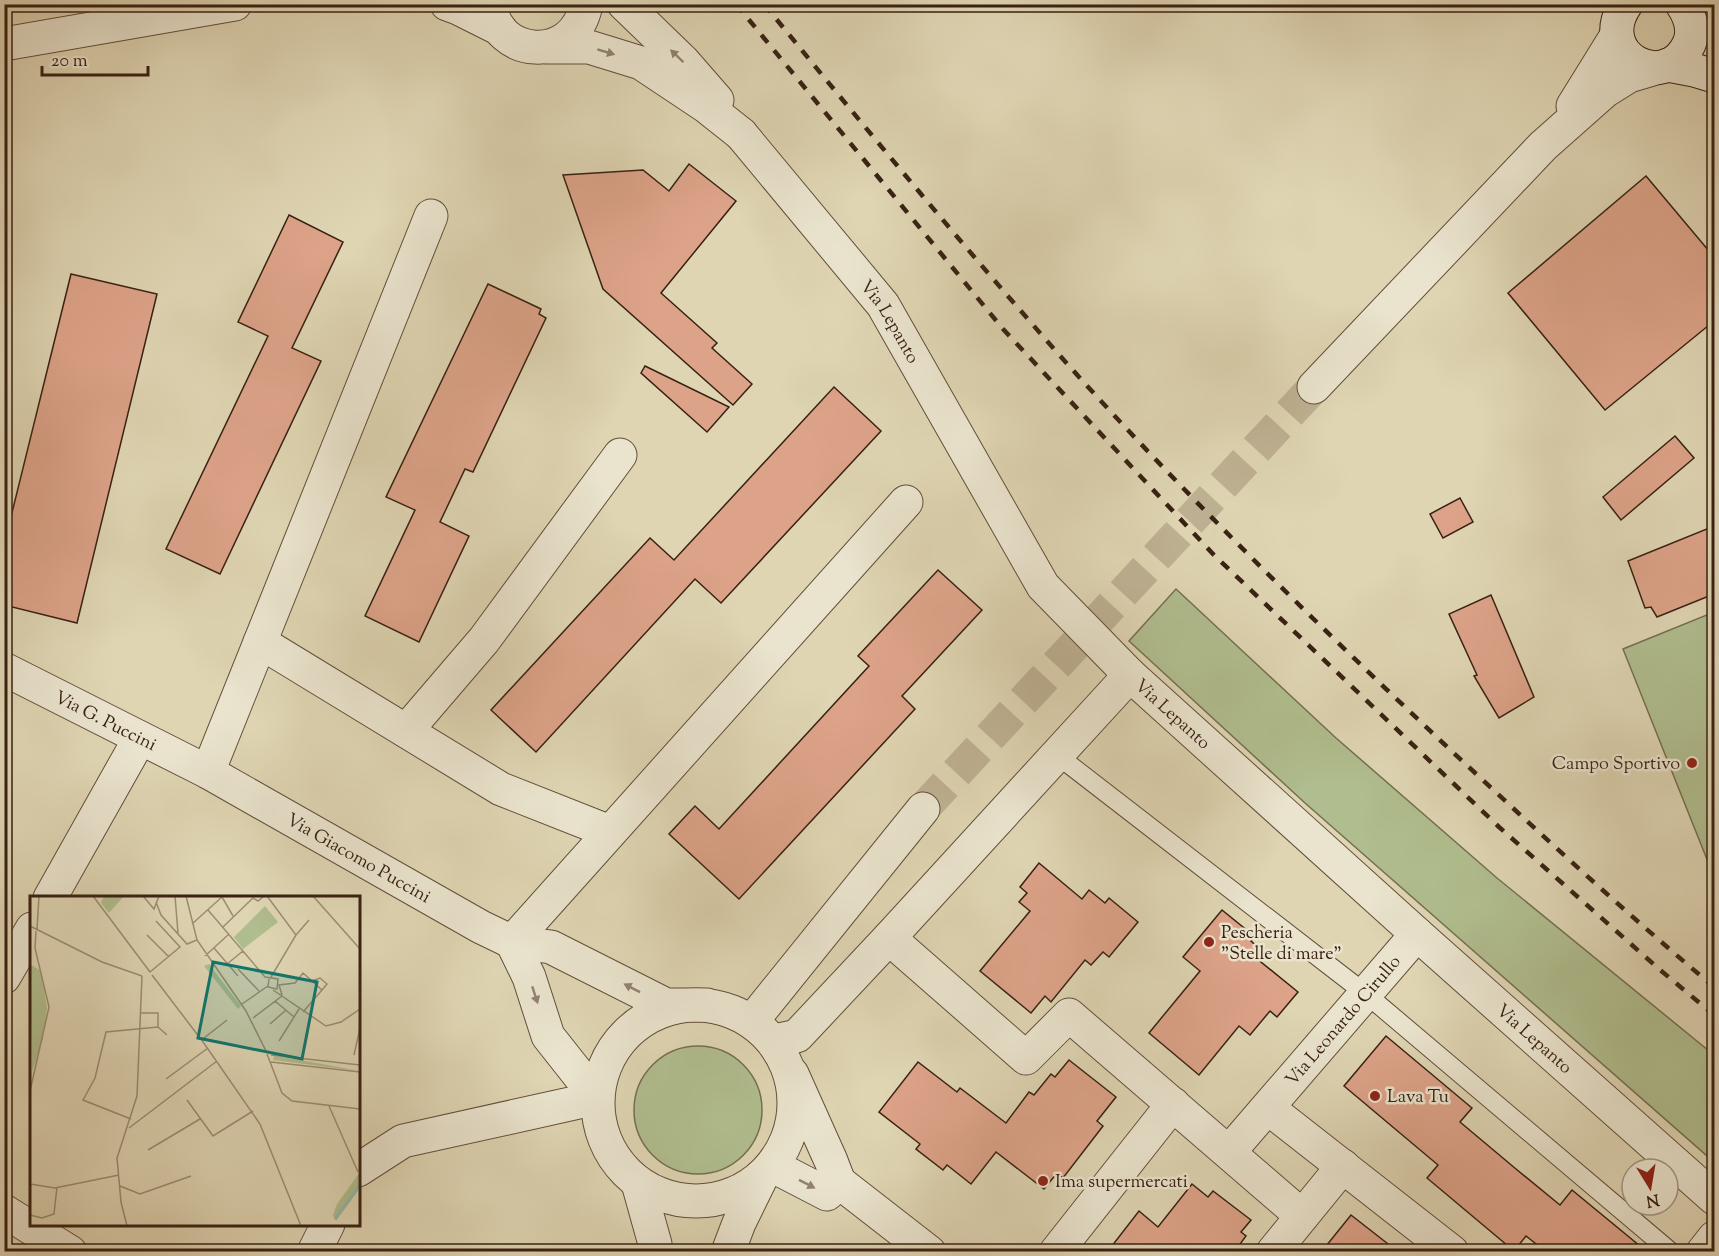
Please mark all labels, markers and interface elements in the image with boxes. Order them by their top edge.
scale bar [42,39,148,77]
one-way arrow [597,48,615,57]
text: 20 m [51,49,88,75]
one-way arrow [670,49,685,63]
street label: Via Lepanto [853,275,925,369]
street label: Via Lepanto [1128,674,1216,757]
street label: Via G. Puccini [49,685,160,759]
place label: Campo Sportivo [1552,752,1680,778]
marker: Campo Sportivo [1685,756,1699,770]
street label: Via Giacomo Puccini [281,808,435,911]
inset map [30,896,360,1226]
place label: Pescheria "Stelle di mare" [1221,921,1342,968]
marker: Pescheria "Stelle di mare" [1202,935,1216,949]
street label: Via Leonardo Cirullo [1280,950,1408,1093]
one-way arrow [623,983,641,993]
one-way arrow [531,986,540,1004]
street label: Via Lepanto [1489,999,1577,1081]
place label: Lava Tu [1387,1085,1449,1111]
marker: Lava Tu [1368,1089,1382,1103]
north arrow [1620,1157,1680,1217]
place label: Ima supermercati [1055,1170,1188,1196]
marker: Ima supermercati [1036,1174,1050,1188]
one-way arrow [799,1179,816,1189]
text: N [1644,1187,1661,1212]

